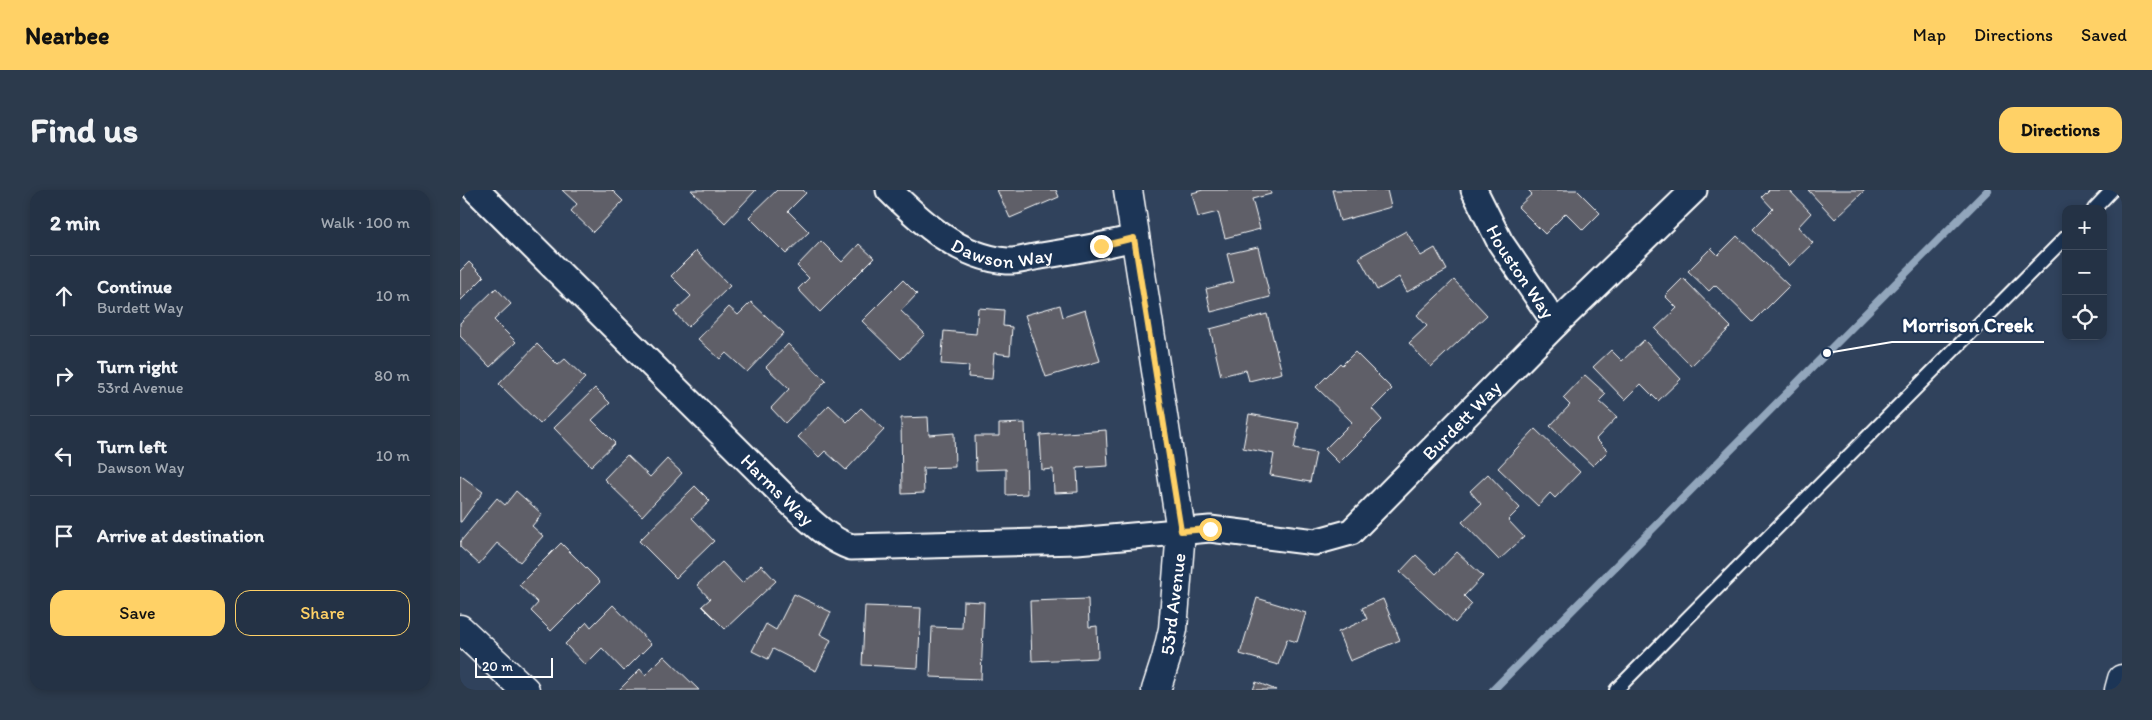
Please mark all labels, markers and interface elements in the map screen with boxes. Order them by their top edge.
text: Nearbee [25,21,109,50]
text: Map [1913,24,1946,46]
text: Directions [1974,24,2053,46]
text: Saved [2081,24,2127,46]
button: Directions [1999,107,2122,153]
text: Find us [30,109,138,151]
map controls [2062,205,2107,340]
button: + [2062,205,2107,250]
text: 2 min [50,210,100,235]
text: Walk · 100 m [321,213,410,232]
street label: Houston Way [1482,221,1560,323]
street label: Dawson Way [947,233,1054,273]
route end [1090,235,1113,258]
button: − [2062,250,2107,295]
text: Continue [97,275,172,298]
icon: ahead [50,282,78,310]
text: 10 m [376,286,410,305]
button: locate [2062,295,2107,340]
text: Burdett Way [97,298,183,317]
callout: Morrison Creek [1892,307,2044,342]
text: Morrison Creek [1902,313,2034,337]
text: Turn right [97,355,178,378]
icon: right [50,362,78,390]
text: 80 m [374,366,410,385]
street label: Burdett Way [1417,375,1505,465]
text: 53rd Avenue [97,378,183,397]
text: Turn left [97,435,167,458]
icon: left [50,442,78,470]
text: 10 m [376,446,410,465]
street label: Harms Way [736,449,819,530]
text: Dawson Way [97,458,184,477]
route start [1199,518,1222,541]
icon: arrive [50,522,78,550]
text: Arrive at destination [97,524,264,547]
street label: 53rd Avenue [1155,552,1191,656]
button: Save [50,590,225,636]
button: Share [235,590,410,636]
scale bar [475,655,552,678]
text: 20 m [482,658,513,675]

